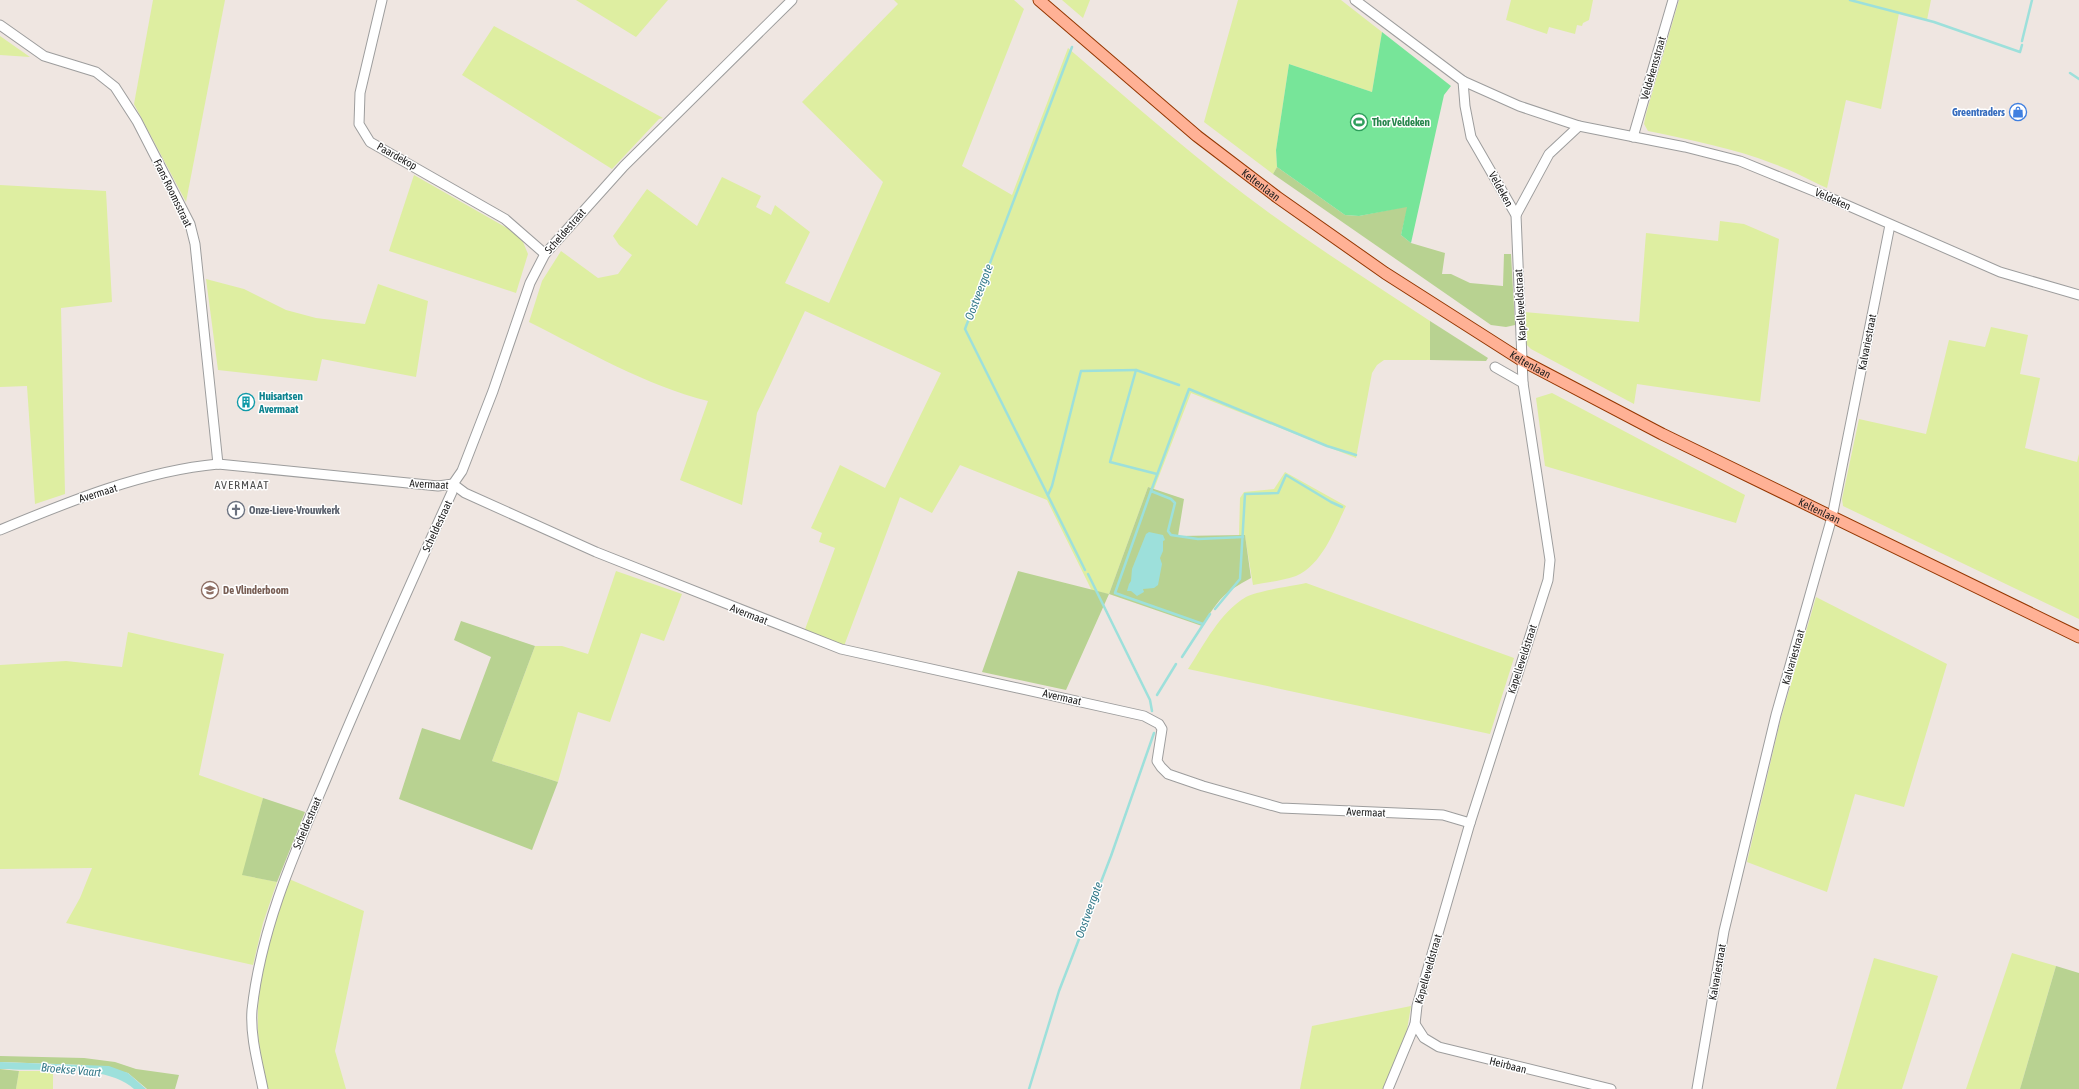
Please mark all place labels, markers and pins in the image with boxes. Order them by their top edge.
shop icon: Greentraders [2008,102,2028,122]
place label: Greentraders [1952,106,2005,118]
sports icon: Thor Veldeken [1349,112,1369,132]
place label: Thor Veldeken [1372,116,1430,128]
place label: Huisartsen Avermaat [258,390,303,415]
building icon: Huisartsen Avermaat [236,392,256,412]
church icon: Onze-Lieve-Vrouwkerk [226,500,246,520]
place label: Onze-Lieve-Vrouwkerk [249,504,340,516]
school or university icon: De Vlinderboom [200,580,220,600]
place label: De Vlinderboom [223,584,289,596]

